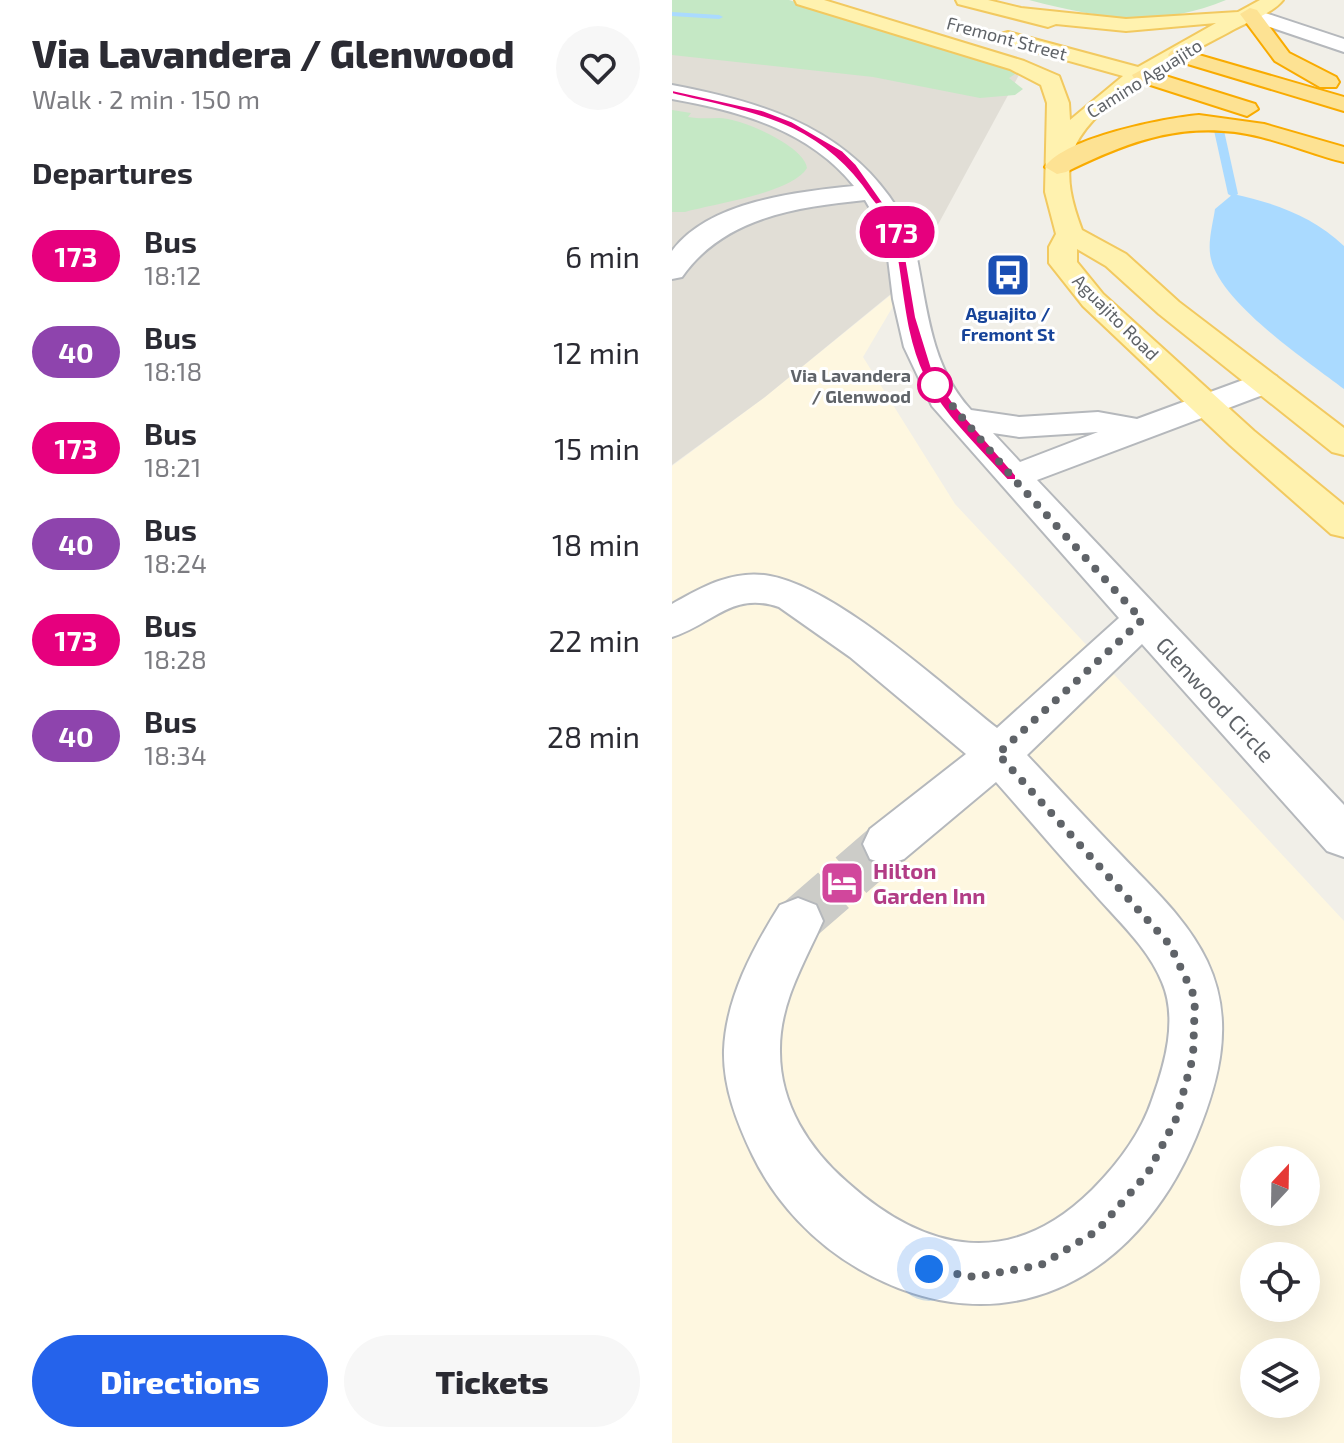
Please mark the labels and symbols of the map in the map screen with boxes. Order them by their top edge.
street label: Fremont Street [945,11,1070,65]
street label: Camino Aguajito [1082,34,1206,122]
line badge: 173 [851,206,943,258]
bus stop icon: Aguajito / Fremont St [984,251,1032,299]
street label: Aguajito Road [1068,269,1164,365]
place label: Aguajito / Fremont St [961,302,1056,345]
place label: Via Lavandera / Glenwood [791,364,911,407]
marker: Via Lavandera / Glenwood [918,368,952,402]
street label: Glenwood Circle [1152,631,1280,767]
place label: Hilton Garden Inn [873,857,985,908]
hotel icon: Hilton Garden Inn [818,859,866,907]
north arrow [1240,1146,1320,1226]
your location [909,1249,949,1289]

